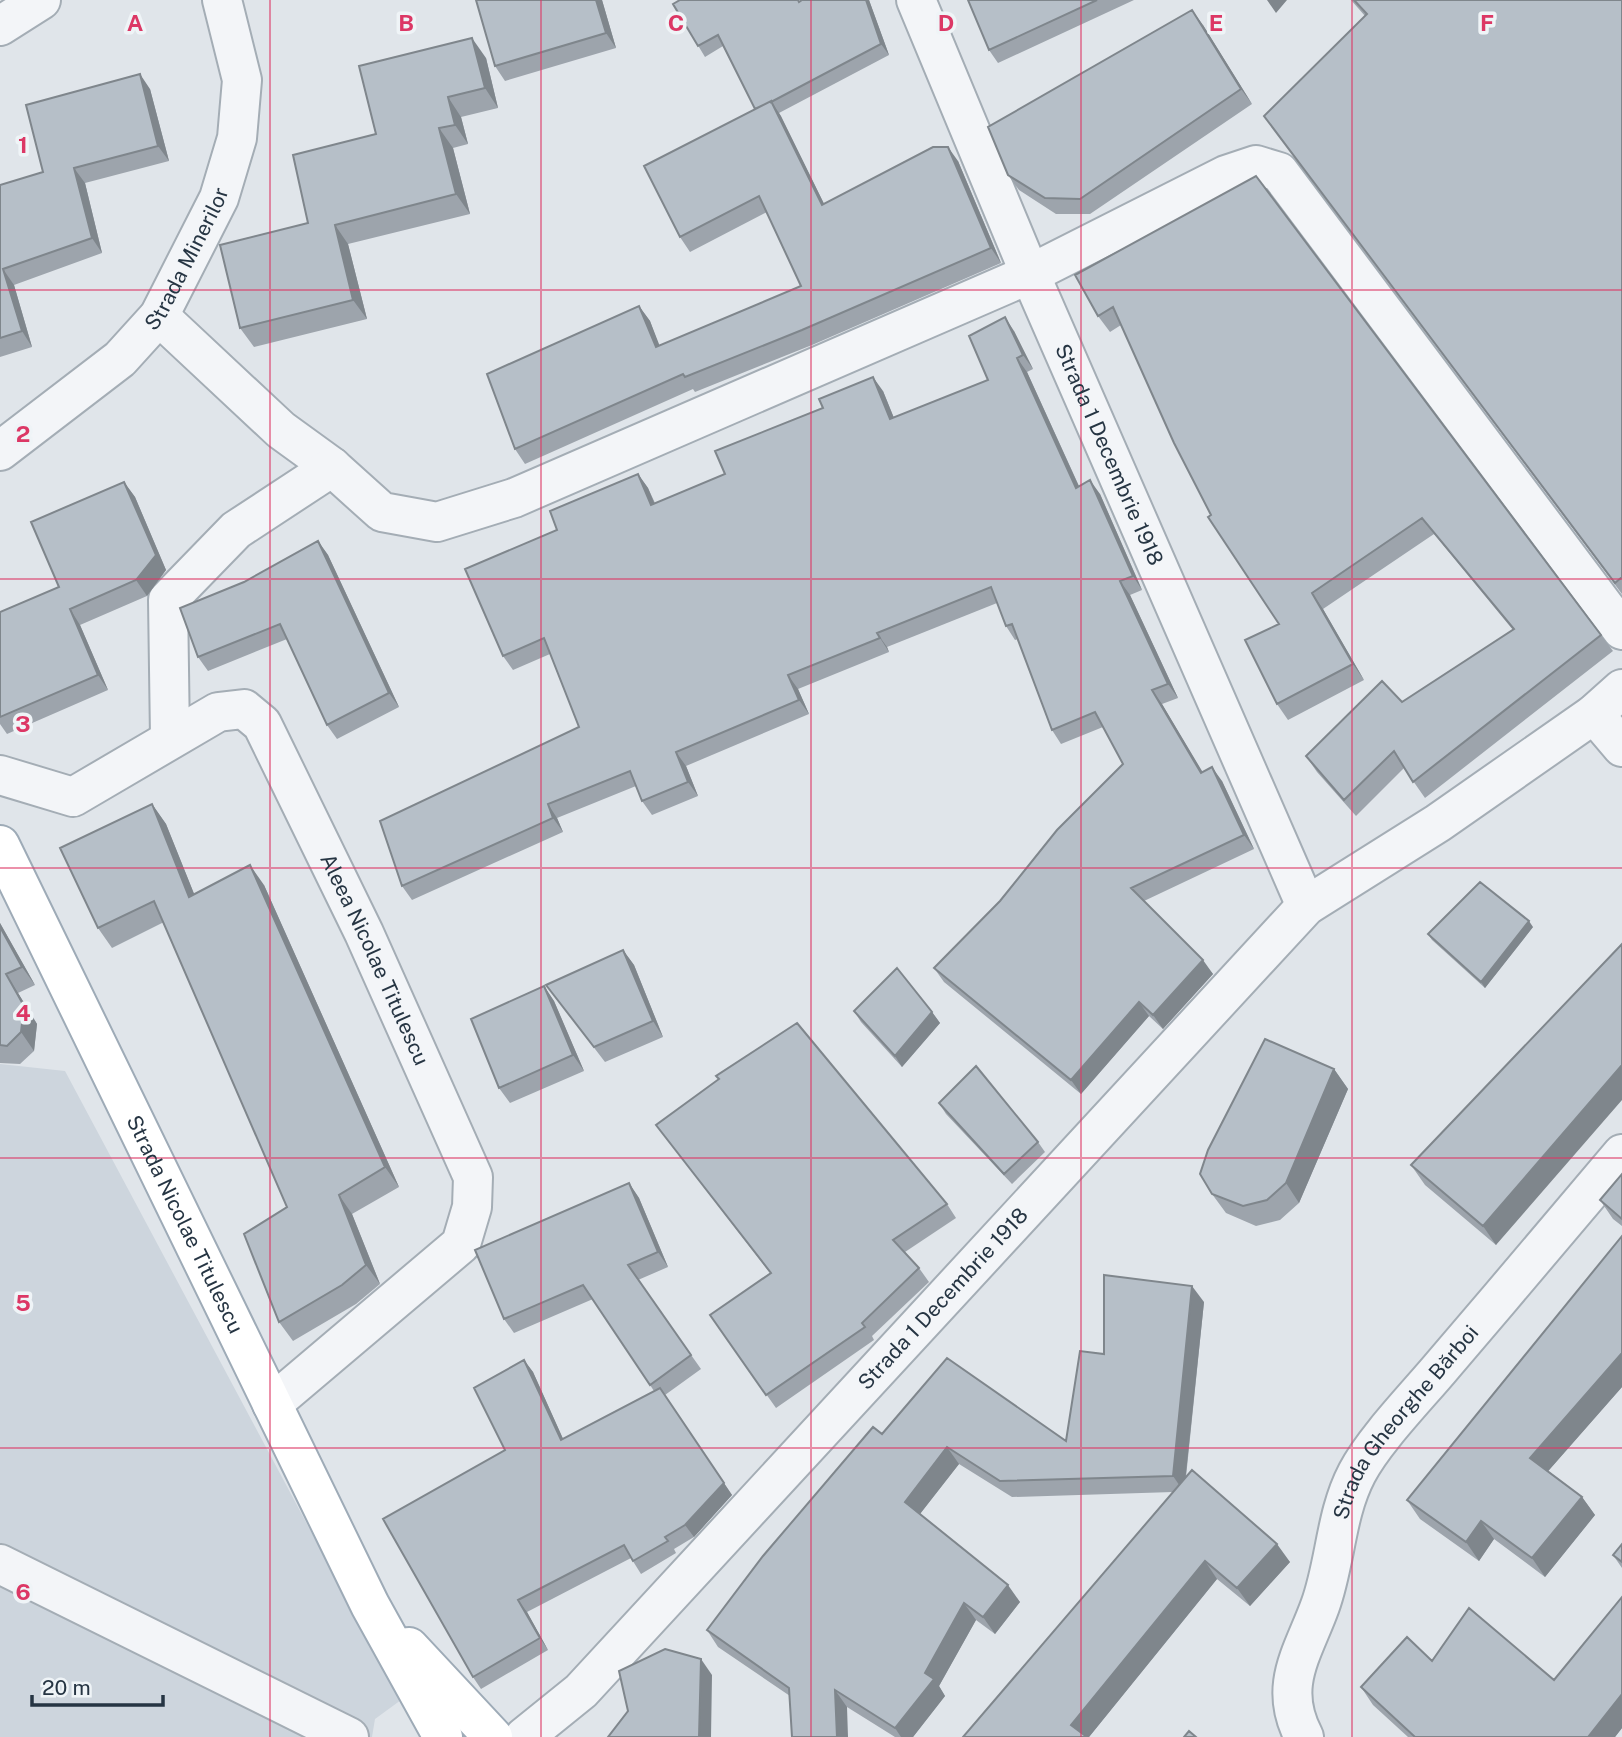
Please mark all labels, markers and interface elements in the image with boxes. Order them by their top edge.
text: A [127,9,144,36]
text: B [398,9,414,36]
text: C [668,9,684,36]
text: D [938,9,954,36]
text: E [1209,9,1223,36]
text: F [1480,9,1494,36]
text: 1 [18,131,28,158]
street label: Strada Minerilor [139,184,233,335]
street label: Strada 1 Decembrie 1918 [1050,340,1169,569]
text: 2 [16,420,30,447]
text: 3 [15,710,31,737]
street label: Aleea Nicolae Titulescu [315,849,434,1069]
text: 4 [15,999,31,1026]
street label: Strada Nicolae Titulescu [121,1111,249,1337]
street label: Strada 1 Decembrie 1918 [853,1202,1033,1395]
text: 5 [15,1289,31,1316]
street label: Strada Gheorghe Bărboi [1328,1320,1483,1522]
text: 6 [15,1578,31,1605]
scale bar [32,1664,163,1708]
text: 20 m [42,1675,91,1700]

